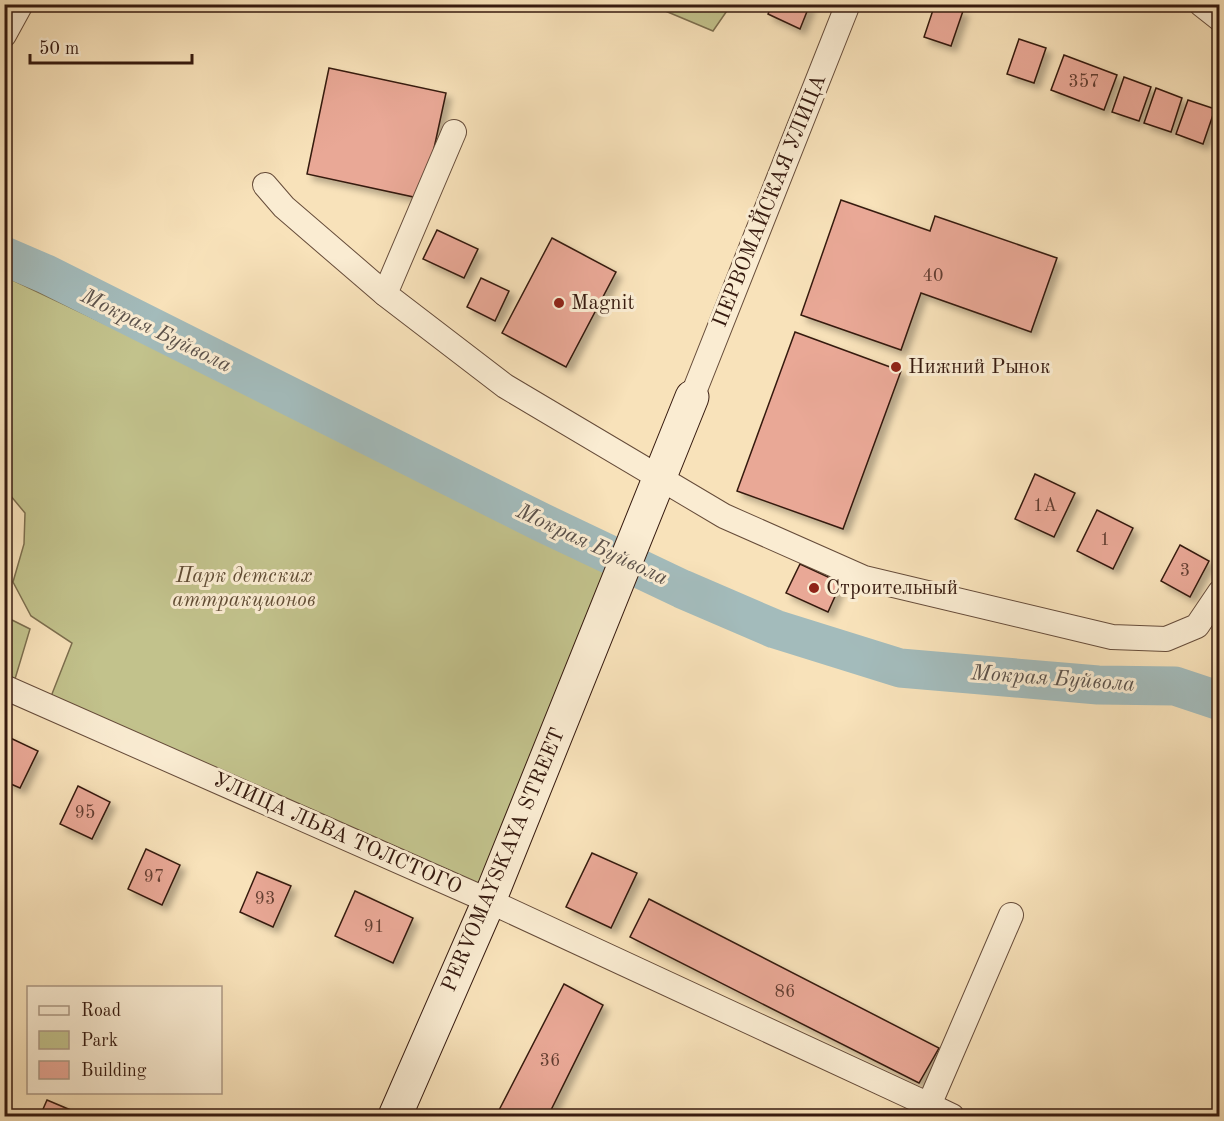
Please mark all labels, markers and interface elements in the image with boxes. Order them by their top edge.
scale bar [30,27,192,65]
text: 50 m [39,40,79,58]
street label: ПЕРВОМАЙСКАЯ УЛИЦА [705,70,830,330]
house number: 357 [1068,73,1100,91]
house number: 40 [923,267,943,285]
water label: Мокрая Буйвола [76,285,235,377]
place label: Magnit [571,293,635,314]
marker: Magnit [552,296,566,310]
place label: Нижний Рынок [908,357,1051,378]
marker: Нижний Рынок [889,360,903,374]
house number: 1А [1033,497,1057,515]
water label: Мокрая Буйвола [512,500,671,590]
house number: 1 [1100,531,1110,549]
house number: 3 [1180,562,1190,580]
park label: Парк детских аттракционов [172,566,316,611]
place label: Строительный [826,578,958,599]
marker: Строительный [807,581,821,595]
water label: Мокрая Буйвола [969,662,1136,696]
street label: PERVOMAYSKAYA STREET [439,725,569,995]
street label: УЛИЦА ЛЬВА ТОЛСТОГО [209,769,465,899]
house number: 95 [75,804,95,822]
house number: 97 [144,868,164,886]
house number: 93 [255,890,275,908]
house number: 91 [364,918,384,936]
house number: 86 [775,983,795,1001]
legend [27,986,222,1094]
text: Road [81,1002,121,1020]
text: Park [81,1032,118,1050]
house number: 36 [540,1052,560,1070]
text: Building [81,1062,147,1080]

